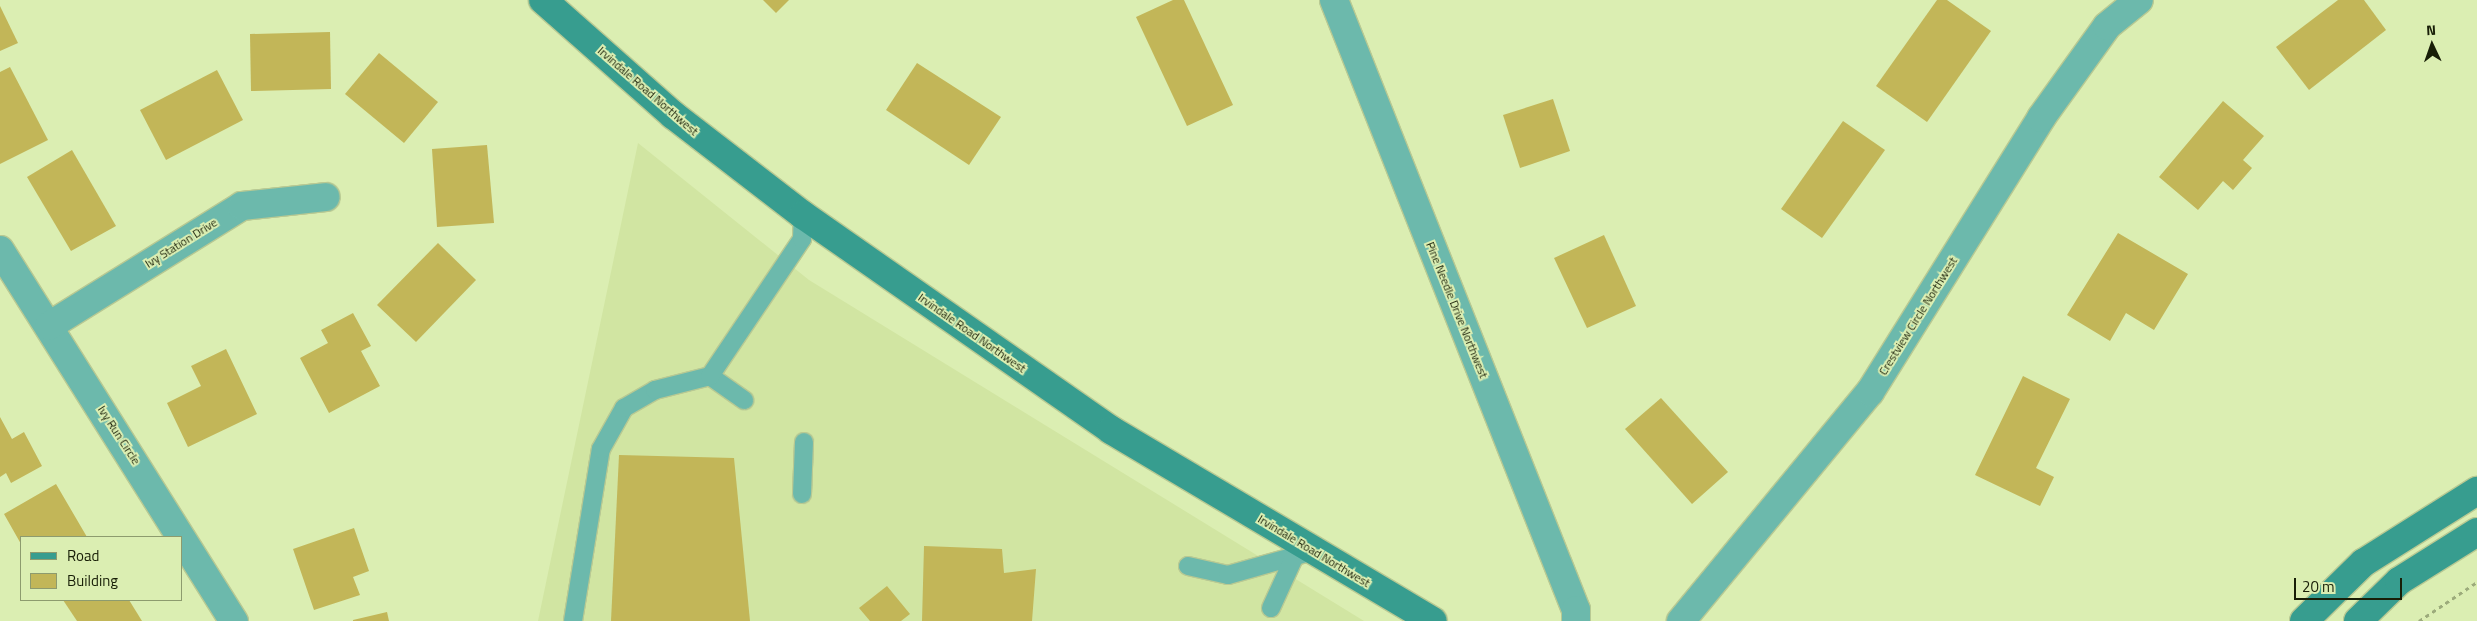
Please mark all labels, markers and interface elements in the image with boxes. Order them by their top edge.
text: N [2426,19,2437,40]
north arrow [2407,20,2457,70]
street label: Irvindale Road Northwest [595,43,701,139]
street label: Ivy Station Drive [142,215,220,271]
street label: Pine Needle Drive Northwest [1423,240,1491,380]
street label: Crestview Circle Northwest [1876,254,1960,378]
street label: Irvindale Road Northwest [915,290,1029,376]
street label: Ivy Run Circle [95,403,143,467]
street label: Irvindale Road Northwest [1255,512,1373,590]
legend [20,536,182,601]
text: Road [67,544,99,567]
scale bar [2297,568,2404,600]
text: Building [67,569,118,592]
text: 20 m [2302,575,2335,598]

